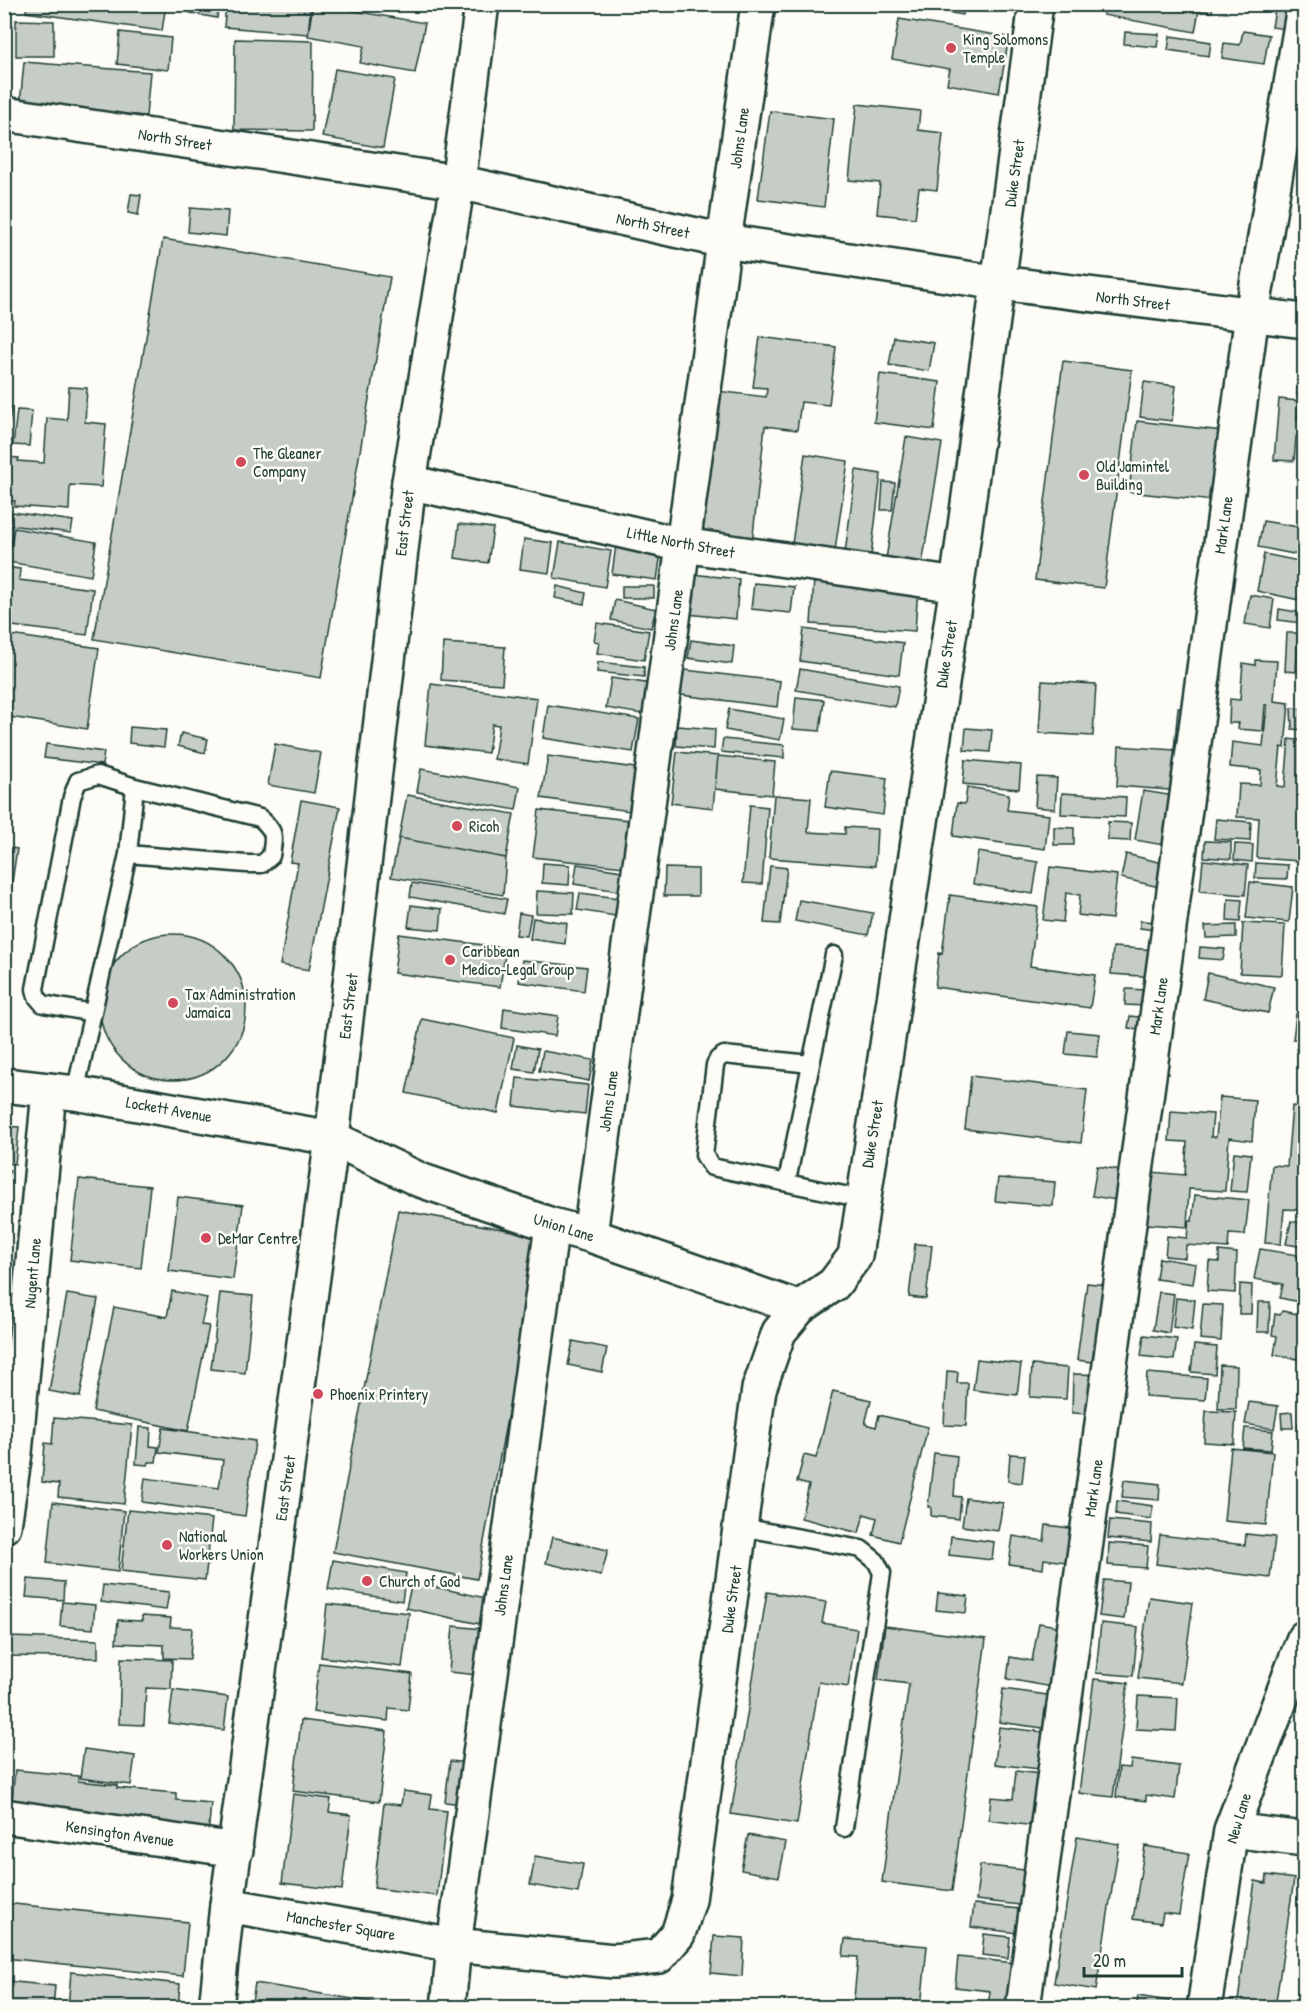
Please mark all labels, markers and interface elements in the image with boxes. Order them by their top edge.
place label: King Solomons Temple [963,28,1048,68]
marker: King Solomons Temple [944,41,958,55]
street label: Johns Lane [724,105,754,170]
street label: North Street [137,122,214,156]
street label: Duke Street [998,137,1030,208]
street label: North Street [614,207,692,244]
street label: North Street [1095,285,1172,316]
place label: The Gleaner Company [253,442,322,482]
marker: The Gleaner Company [234,455,248,469]
place label: Old Jamintel Building [1096,455,1170,495]
marker: Old Jamintel Building [1077,468,1091,482]
street label: East Street [389,488,419,557]
street label: Mark Lane [1208,494,1238,555]
street label: Little North Street [625,521,737,563]
street label: Johns Lane [658,587,688,652]
street label: Duke Street [930,618,962,689]
place label: Ricoh [469,815,500,837]
marker: Ricoh [450,819,464,833]
place label: Caribbean Medico-Legal Group [462,940,574,980]
marker: Caribbean Medico-Legal Group [443,953,457,967]
street label: East Street [333,971,363,1040]
street label: Mark Lane [1143,975,1173,1036]
place label: Tax Administration Jamaica [185,983,296,1023]
marker: Tax Administration Jamaica [166,996,180,1010]
street label: Johns Lane [593,1068,623,1133]
street label: Lockett Avenue [124,1091,214,1127]
street label: Duke Street [856,1098,888,1169]
street label: Union Lane [531,1207,598,1247]
place label: DeMar Centre [218,1227,299,1249]
marker: DeMar Centre [199,1231,213,1245]
street label: Nugent Lane [18,1236,46,1309]
place label: Phoenix Printery [330,1383,429,1405]
marker: Phoenix Printery [311,1387,325,1401]
street label: East Street [270,1453,301,1522]
street label: Mark Lane [1078,1457,1108,1518]
place label: National Workers Union [179,1525,264,1565]
marker: National Workers Union [160,1538,174,1552]
street label: Johns Lane [488,1552,518,1617]
street label: Duke Street [715,1563,747,1634]
place label: Church of God [379,1570,460,1592]
marker: Church of God [360,1574,374,1588]
street label: New Lane [1220,1789,1256,1846]
street label: Kensington Avenue [64,1814,176,1852]
street label: Manchester Square [285,1905,398,1946]
scale bar [1084,1940,1182,1978]
text: 20 m [1093,1948,1126,1973]

